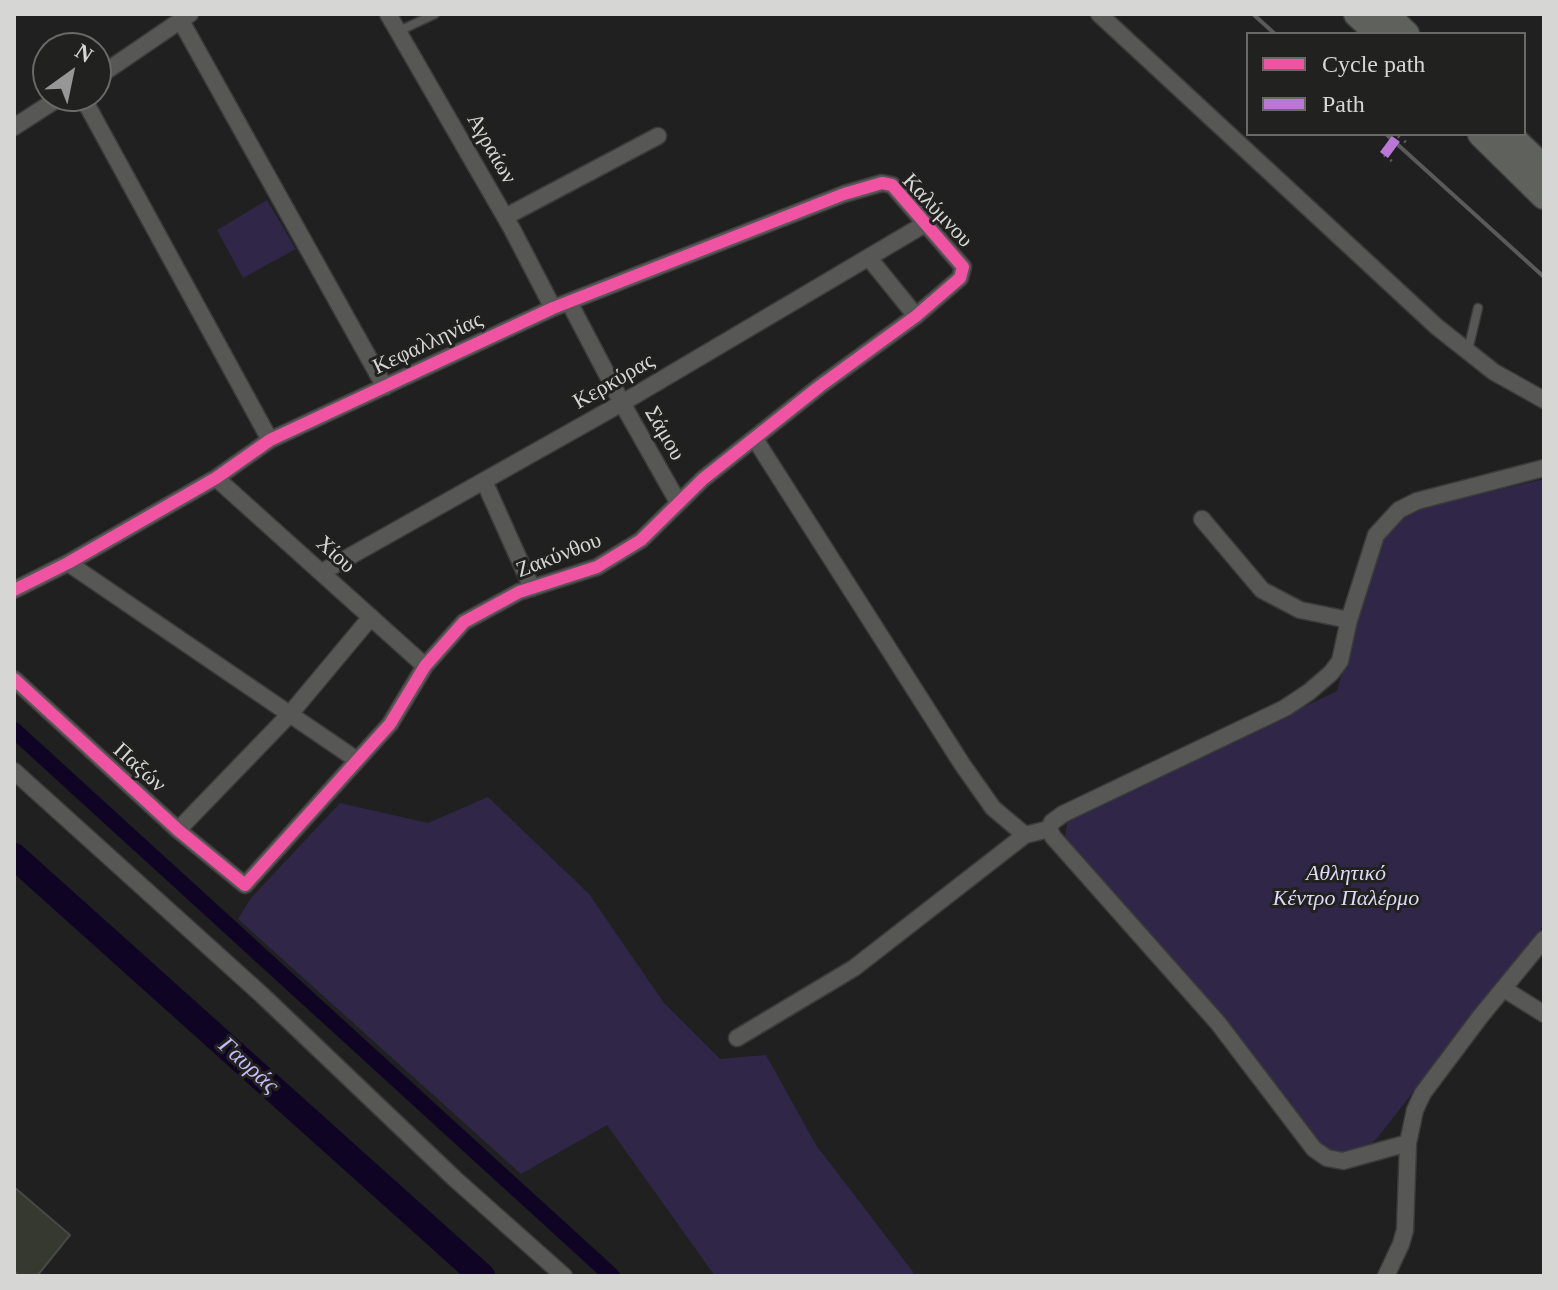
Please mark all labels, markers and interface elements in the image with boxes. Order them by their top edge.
north arrow [32,32,112,112]
legend [1246,32,1526,136]
text: N [71,38,98,68]
text: Cycle path [1322,51,1425,77]
text: Path [1322,91,1365,117]
street label: Αγραίων [460,109,522,189]
street label: Καλύμνου [896,169,978,253]
street label: Κεφαλληνίας [369,307,487,381]
street label: Κερκύρας [569,348,659,416]
street label: Σάμου [638,402,690,466]
street label: Ζακύνθου [513,528,605,584]
street label: Χίου [310,531,360,579]
street label: Παξών [107,738,171,798]
park label: Αθλητικό Κέντρο Παλέρμο [1273,861,1419,912]
water label: Γαυράς [212,1032,284,1100]

